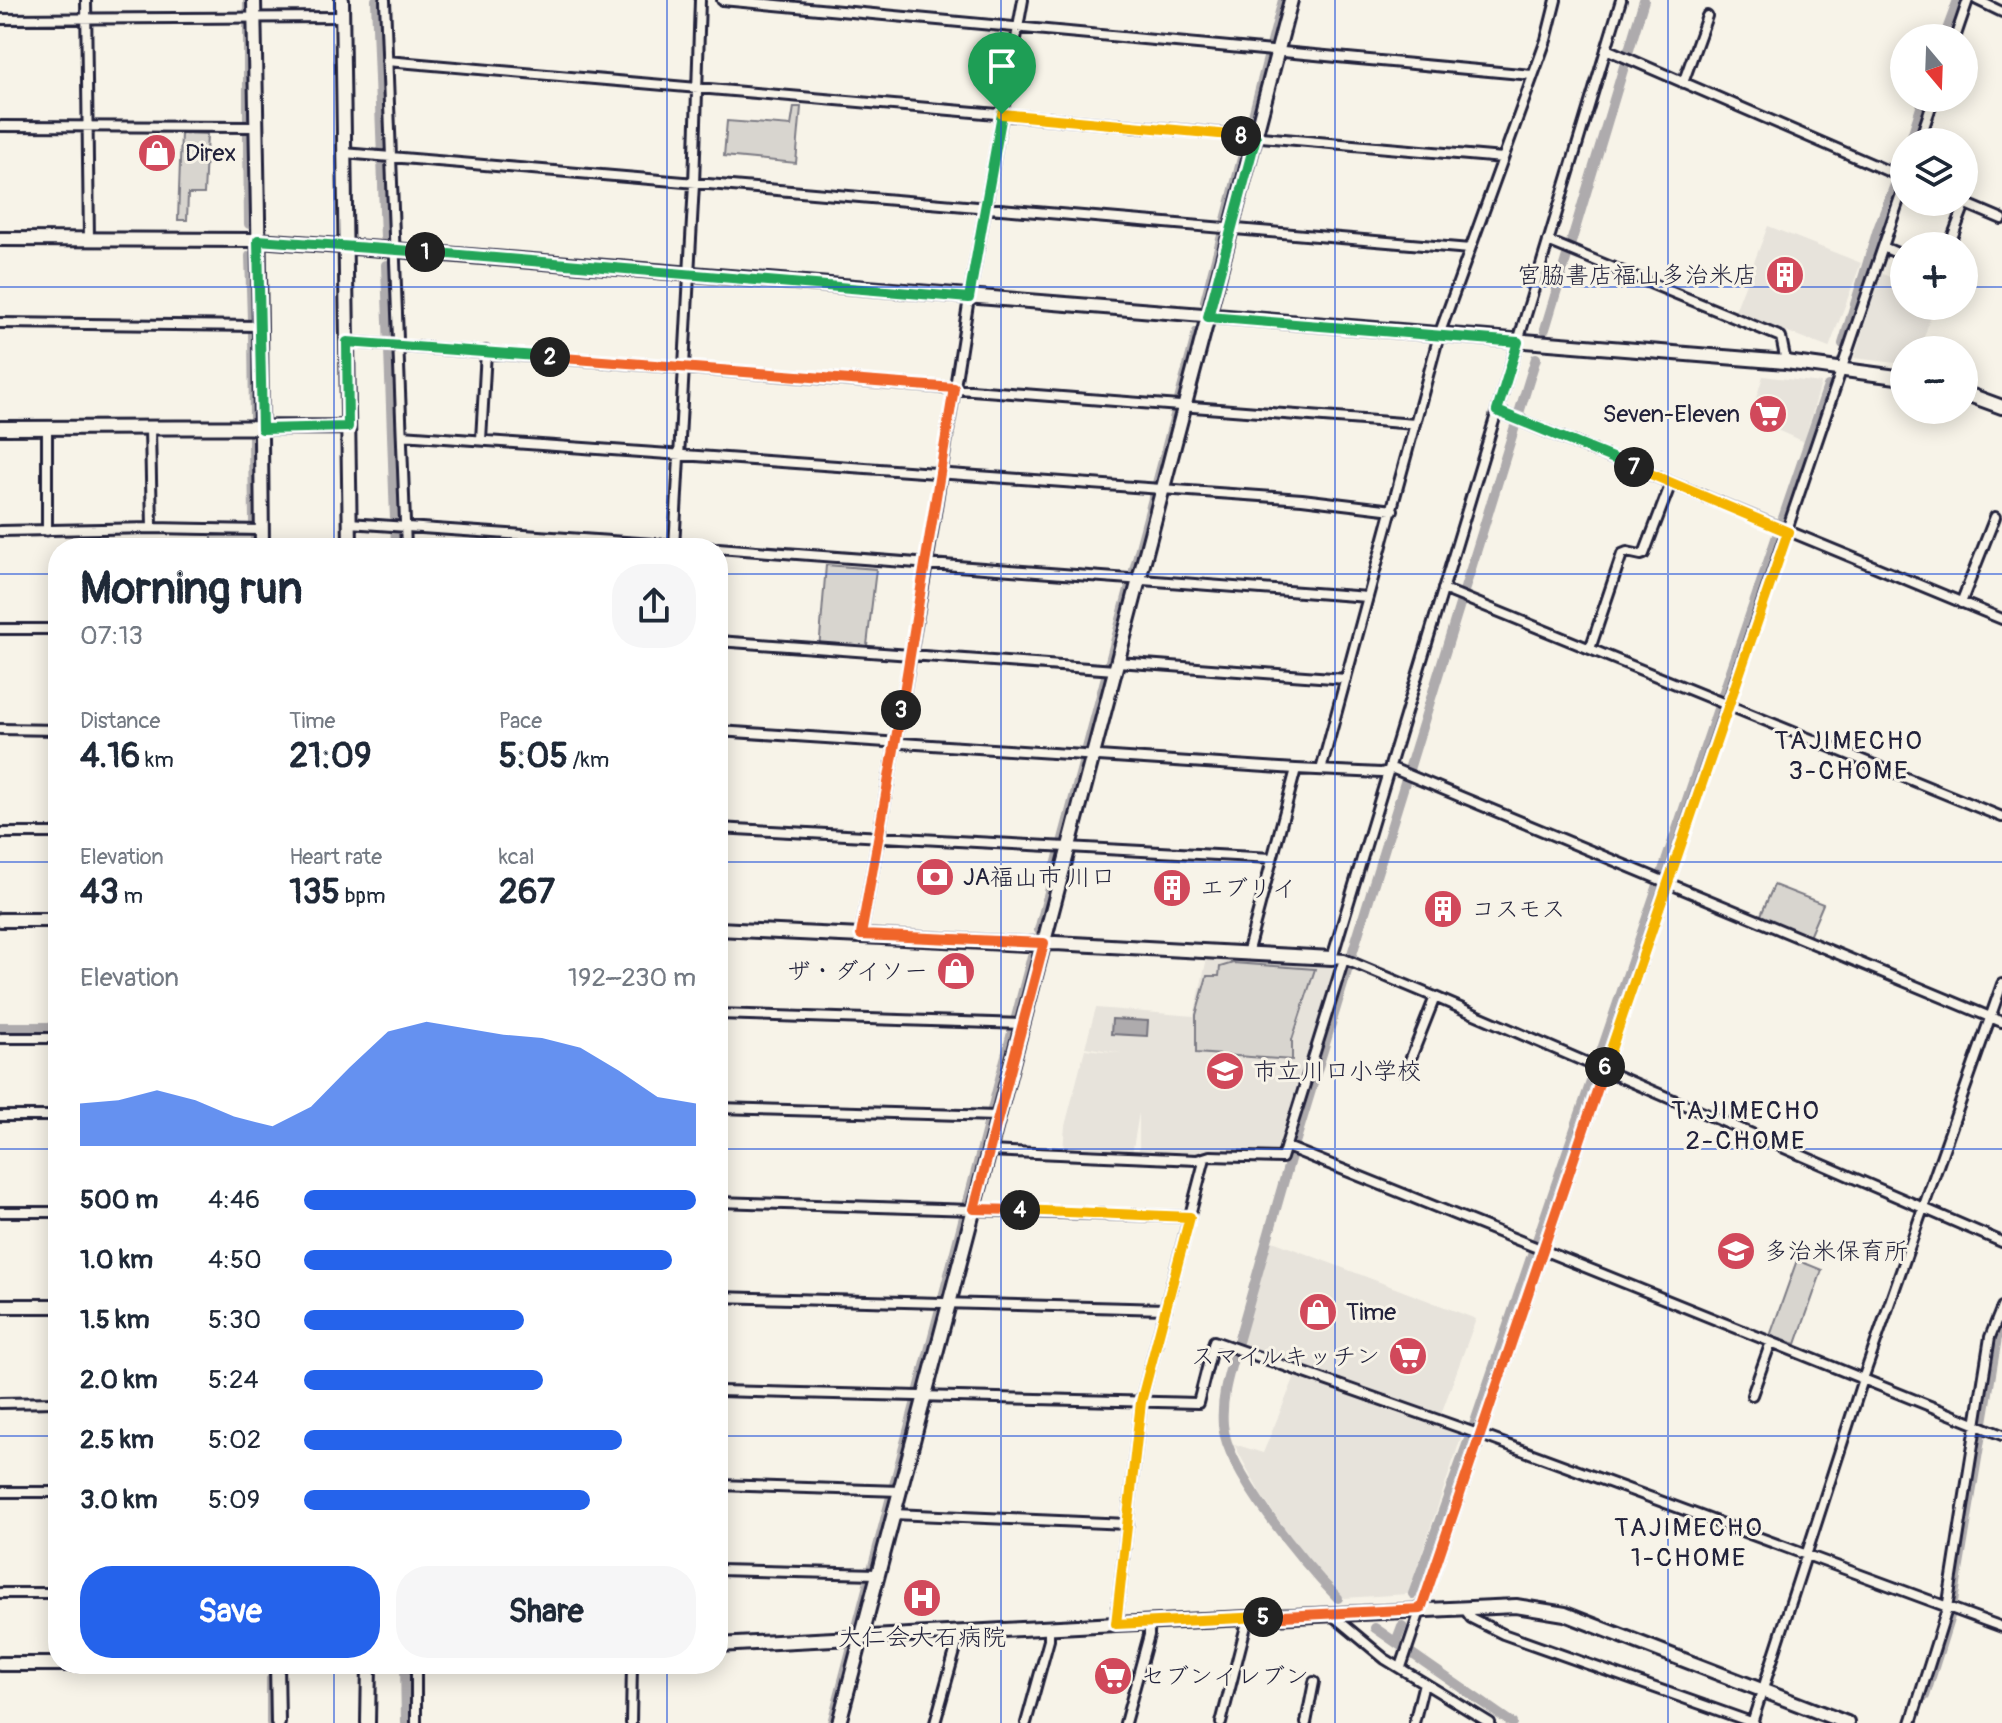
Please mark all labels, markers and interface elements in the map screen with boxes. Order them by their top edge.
north arrow [1890,24,1978,112]
map controls [1890,24,1978,424]
pin [968,32,1036,114]
icon: arrive [980,44,1024,88]
pin: 8 [1221,116,1261,156]
text: 8 [1235,122,1247,150]
button: layers [1890,128,1978,216]
shop icon: Direx [136,132,178,174]
place label: Direx [185,139,236,168]
pin: 1 [405,232,445,272]
button: + [1890,232,1978,320]
text: 1 [421,238,429,266]
building icon: 宮脇書店福山多治米店 [1764,254,1806,296]
place label: 宮脇書店福山多治米店 [1517,261,1757,290]
button: − [1890,336,1978,424]
pin: 2 [530,337,570,377]
text: 2 [544,343,556,371]
supermarket icon: Seven-Eleven [1747,393,1789,435]
place label: Seven-Eleven [1602,400,1740,429]
pin: 7 [1614,447,1654,487]
text: 7 [1628,453,1640,481]
text: Morning run [80,562,303,617]
button: share [612,564,696,648]
text: 07:13 [80,620,143,652]
pin: 3 [881,690,921,730]
text: 3 [895,696,907,724]
text: Distance [80,707,160,735]
text: Time [289,707,335,735]
text: Pace [499,707,542,735]
district label: TAJIMECHO 3-CHOME [1774,725,1924,787]
text: 4.16 [80,735,140,778]
text: 21:09 [289,735,371,778]
text: 5:05 [499,735,568,778]
text: km [140,746,174,774]
text: /km [568,746,609,774]
text: Elevation [80,843,164,871]
text: Heart rate [289,843,382,871]
text: kcal [499,843,534,871]
bank icon: JA福山市 川口 [914,856,956,898]
place label: JA福山市 川口 [963,863,1115,892]
building icon: エブリイ [1151,867,1193,909]
text: 43 [80,871,119,914]
text: 135 [289,871,340,914]
text: 267 [499,871,555,914]
place label: エブリイ [1200,874,1296,903]
text: m [119,882,143,910]
text: bpm [340,882,386,910]
building icon: コスモス [1422,888,1464,930]
place label: コスモス [1471,895,1566,924]
shop icon: ザ・ダイソー [935,950,977,992]
place label: ザ・ダイソー [786,957,928,986]
text: Elevation [80,962,179,994]
text: 192–230 m [568,962,696,994]
pin: 6 [1585,1047,1625,1087]
school or university icon: 市立川口小学校 [1204,1050,1246,1092]
text: 6 [1599,1053,1611,1081]
place label: 市立川口小学校 [1253,1057,1421,1086]
district label: TAJIMECHO 2-CHOME [1671,1095,1821,1157]
text: 500 m [80,1184,158,1216]
text: 4:46 [208,1184,260,1216]
pin: 4 [1000,1190,1040,1230]
text: 4 [1014,1196,1026,1224]
school or university icon: 多治米保育所 [1715,1230,1757,1272]
place label: 多治米保育所 [1764,1237,1908,1266]
text: 1.0 km [80,1244,153,1276]
text: 4:50 [208,1244,262,1276]
shop icon: Time [1297,1291,1339,1333]
place label: Time [1346,1298,1396,1327]
text: 1.5 km [80,1304,150,1336]
text: 5:30 [208,1304,261,1336]
supermarket icon: スマイルキッチン [1387,1335,1429,1377]
place label: スマイルキッチン [1191,1342,1380,1371]
text: 2.0 km [80,1364,158,1396]
text: 5:24 [208,1364,259,1396]
text: 2.5 km [80,1424,154,1456]
text: 5:02 [208,1424,261,1456]
text: 3.0 km [80,1484,158,1516]
text: 5:09 [208,1484,260,1516]
district label: TAJIMECHO 1-CHOME [1614,1512,1764,1574]
button: Save [80,1566,380,1658]
button: Share [396,1566,696,1658]
hospital icon: 大仁会大石病院 [901,1577,943,1619]
pin: 5 [1243,1597,1283,1637]
text: 5 [1257,1603,1269,1631]
place label: 大仁会大石病院 [838,1623,1006,1652]
supermarket icon: セブンイレブン [1092,1655,1134,1697]
place label: セブンイレブン [1141,1662,1309,1691]

